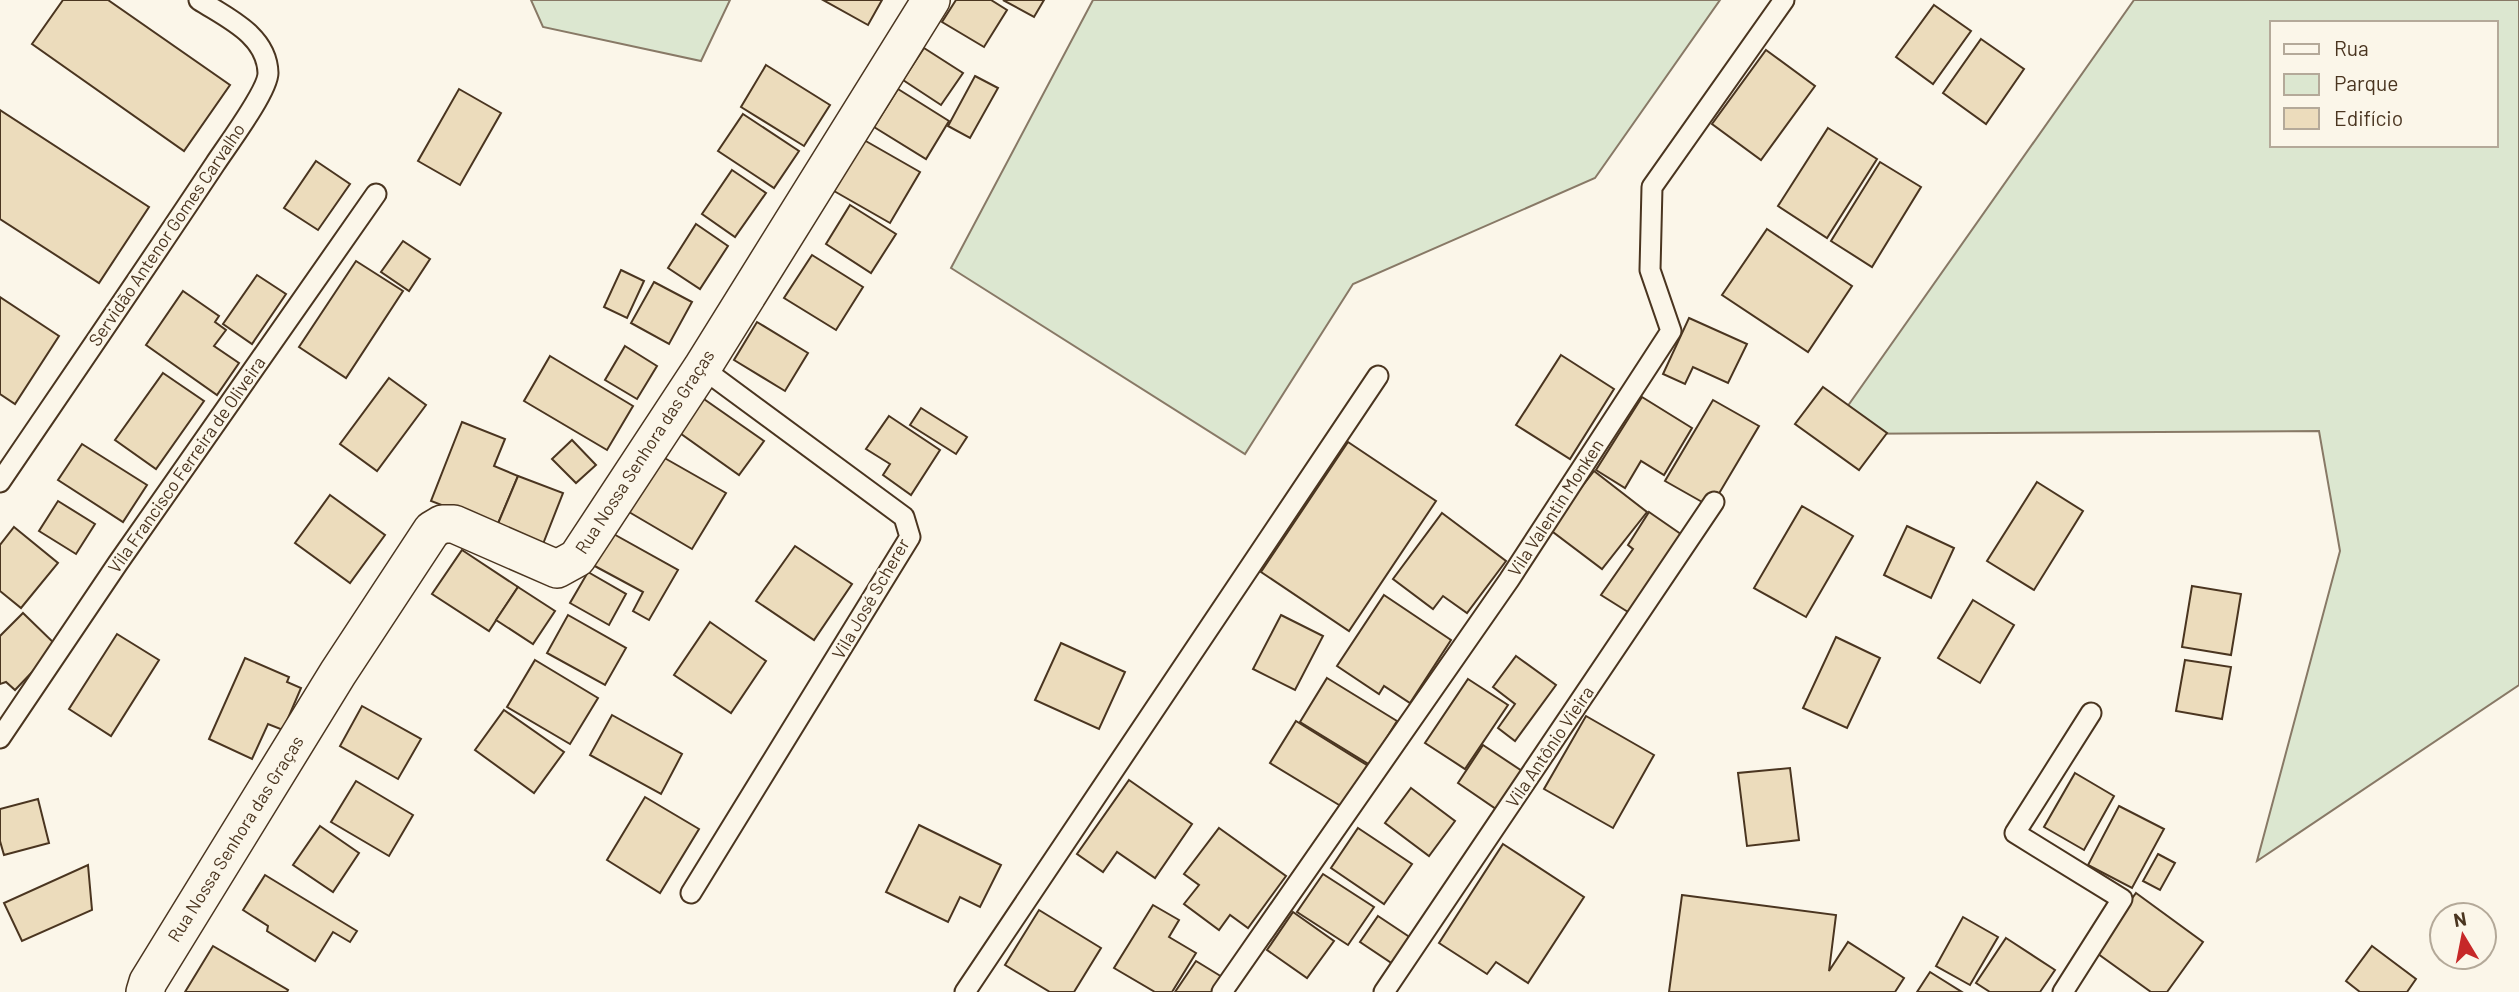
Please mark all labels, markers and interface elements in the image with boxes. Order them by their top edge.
legend [2270,21,2498,147]
text: Rua [2334,35,2369,60]
text: Parque [2334,70,2399,95]
text: Edifício [2334,105,2403,130]
street label: Servidão Antenor Gomes Carvalho [83,119,249,350]
street label: Rua Nossa Senhora das Graças [570,345,718,558]
street label: Vila Francisco Ferreira de Oliveira [103,352,270,577]
street label: Vila Valentin Monken [1503,435,1608,580]
street label: Vila José Scherer [827,534,914,663]
street label: Vila Antônio Vieira [1500,682,1598,811]
street label: Rua Nossa Senhora das Graças [162,731,308,946]
north arrow [2428,901,2498,971]
text: N [2452,906,2468,931]

